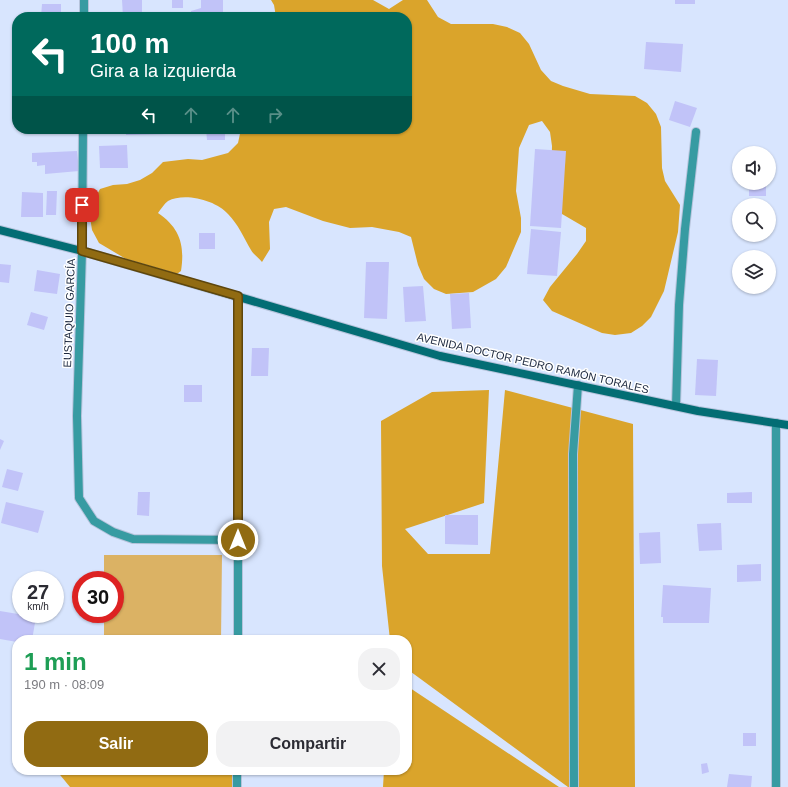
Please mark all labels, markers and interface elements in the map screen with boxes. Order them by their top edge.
icon: left [24,28,76,80]
text: 100 m [90,28,169,59]
text: Gira a la izquierda [90,61,236,81]
icon: left [138,104,160,126]
icon: ahead [180,104,202,126]
icon: ahead [222,104,244,126]
icon: right [264,104,286,126]
map controls [732,146,776,294]
button: sound [732,146,776,190]
pin [65,188,99,222]
icon: arrive [71,194,93,216]
button: search [732,198,776,242]
button: layers [732,250,776,294]
street label: EUSTAQUIO GARCÍA [61,258,77,368]
street label: AVENIDA DOCTOR PEDRO RAMÓN TORALES [416,330,650,396]
position arrow [217,519,259,561]
speed limit sign: 30 [72,571,124,623]
text: 27 [27,581,49,603]
text: km/h [27,601,49,612]
text: 1 min [24,648,87,675]
button: close [358,648,400,690]
text: 190 m · 08:09 [24,677,104,692]
button: Salir [24,721,208,767]
button: Compartir [216,721,400,767]

